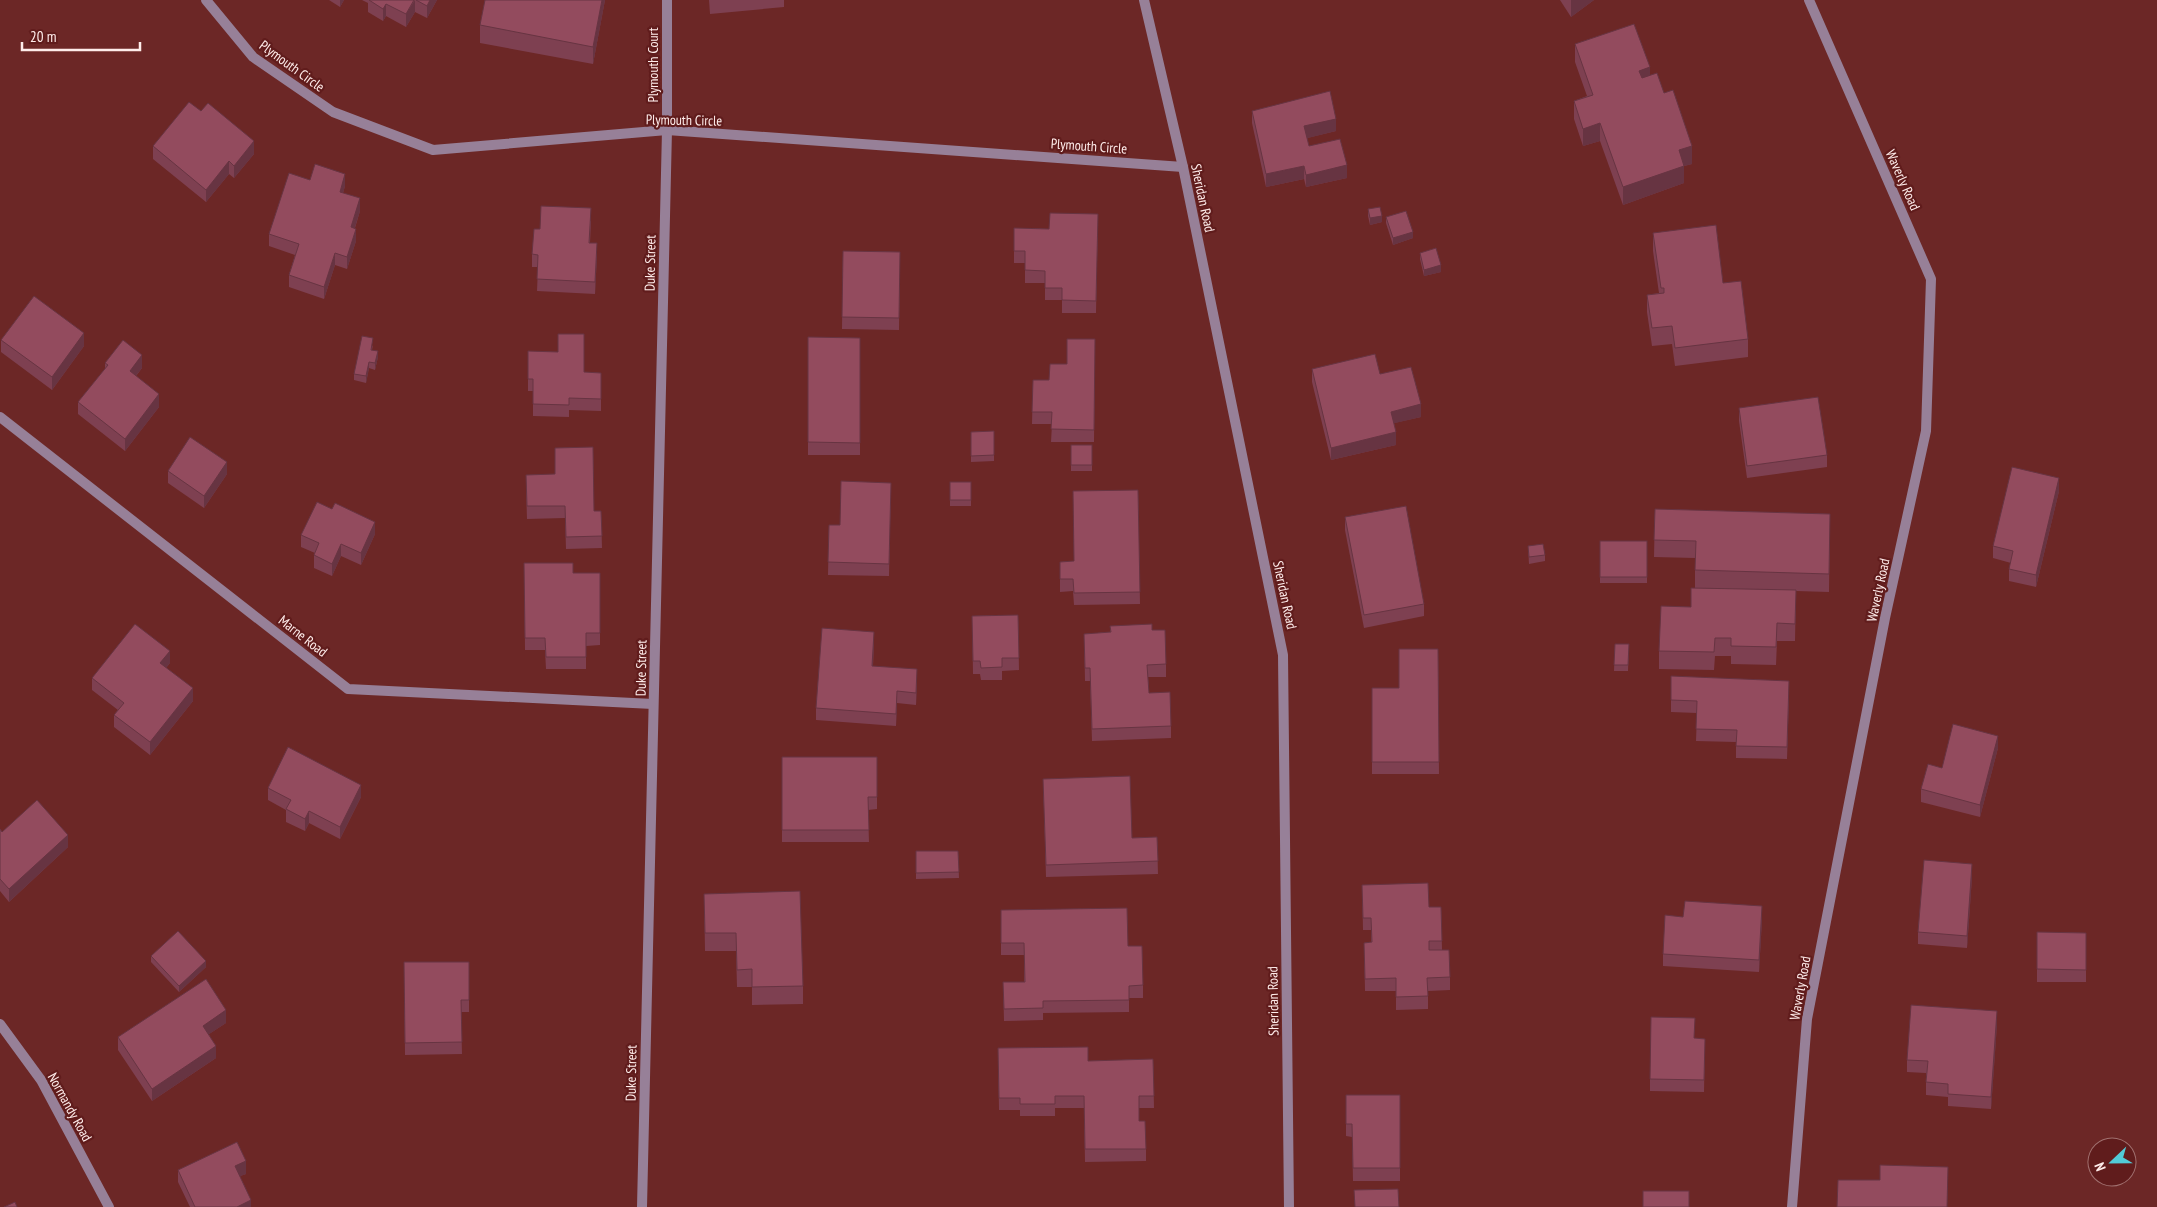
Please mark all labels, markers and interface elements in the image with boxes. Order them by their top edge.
scale bar [22,20,140,52]
text: 20 m [30,27,56,46]
street label: Plymouth Court [644,27,662,103]
street label: Plymouth Circle [256,36,328,96]
street label: Plymouth Circle [646,110,723,130]
street label: Plymouth Circle [1050,134,1128,158]
street label: Waverly Road [1882,147,1924,213]
street label: Sheridan Road [1187,162,1219,234]
street label: Duke Street [641,234,659,291]
street label: Waverly Road [1862,557,1894,623]
street label: Sheridan Road [1269,559,1301,631]
street label: Marne Road [275,611,331,661]
street label: Duke Street [632,639,650,696]
street label: Waverly Road [1786,955,1814,1021]
street label: Sheridan Road [1263,966,1283,1036]
street label: Duke Street [622,1044,640,1101]
street label: Normandy Road [44,1069,96,1145]
north arrow [2087,1137,2137,1187]
text: N [2090,1160,2110,1174]

